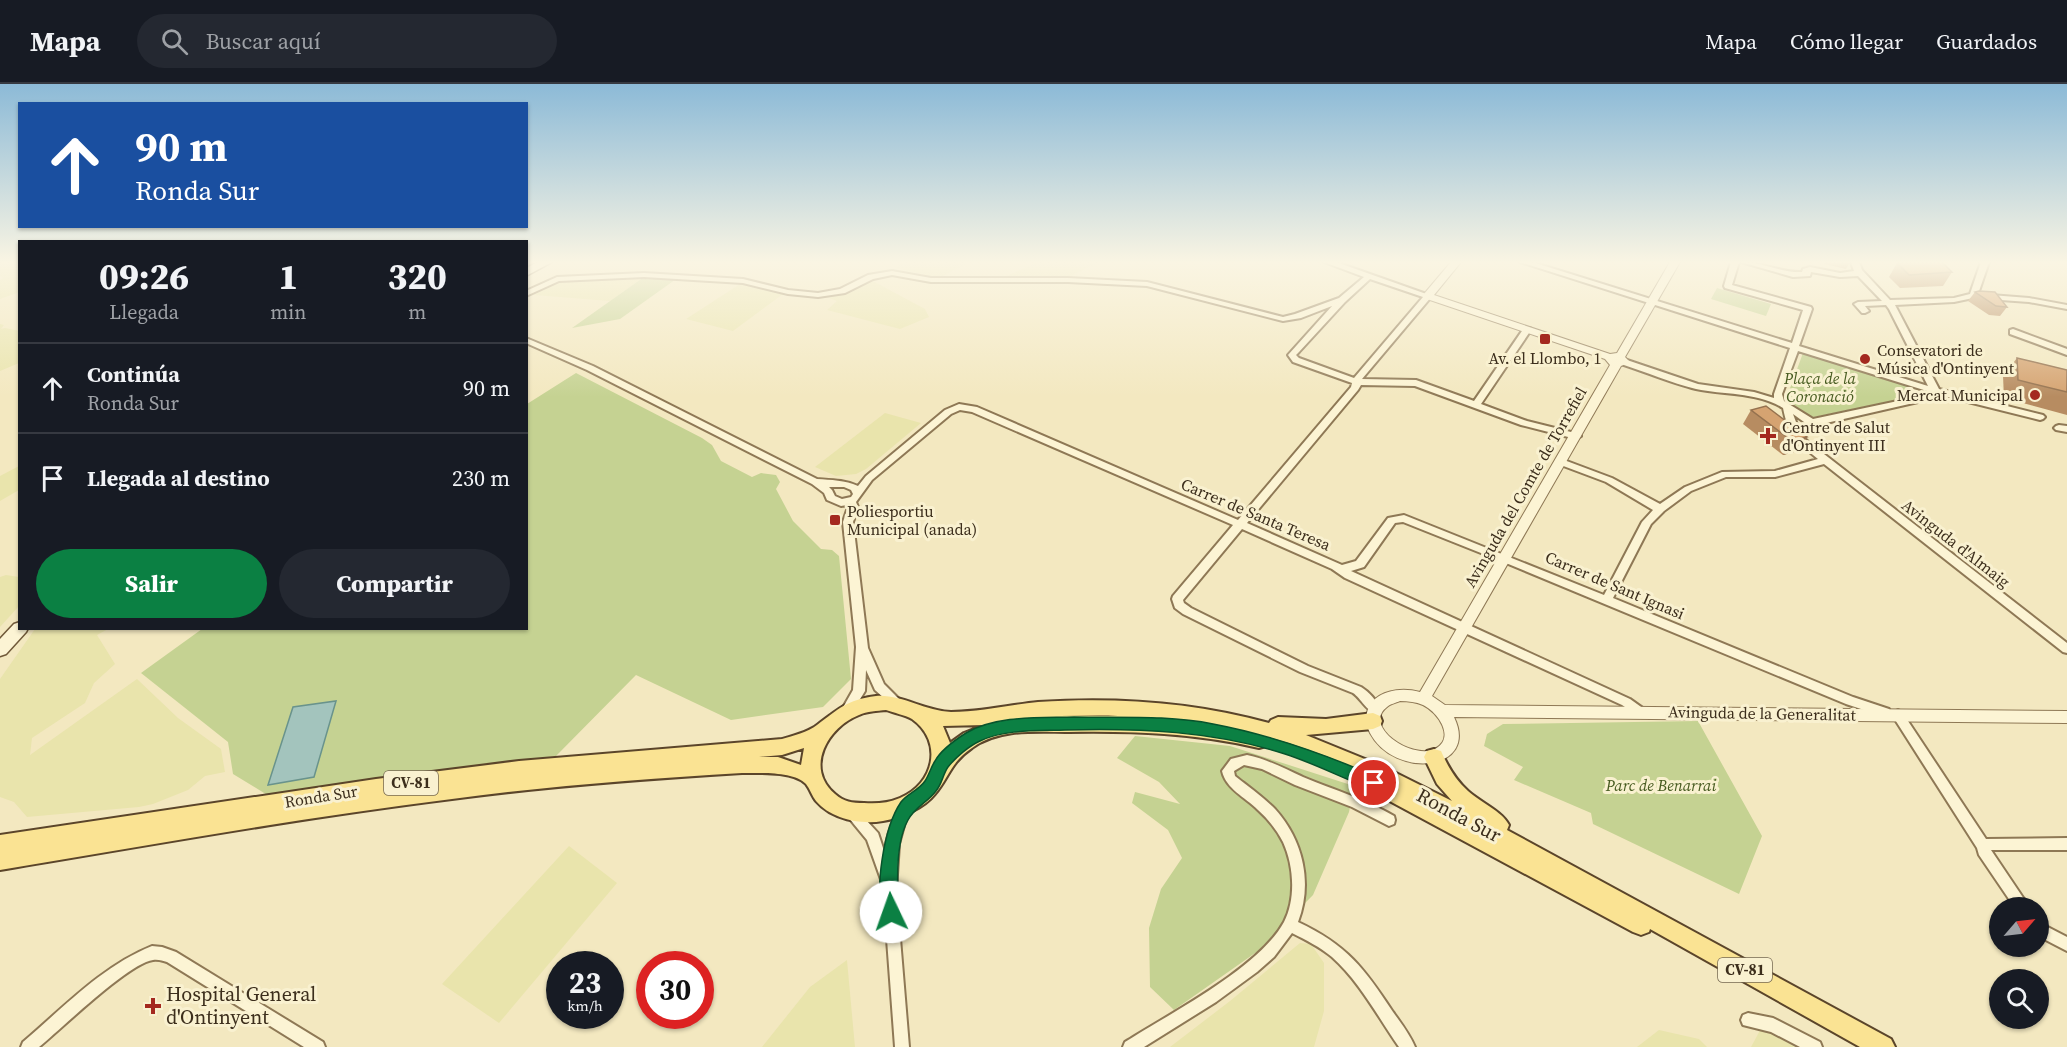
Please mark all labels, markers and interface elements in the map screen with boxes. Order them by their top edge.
search box [137,14,557,68]
text: Mapa [30,22,101,60]
icon: search [158,25,191,58]
text: Buscar aquí [206,26,321,56]
text: Mapa [1705,27,1757,56]
text: Cómo llegar [1790,27,1903,56]
text: Guardados [1936,27,2037,56]
text: 90 m [135,117,228,175]
icon: ahead [36,126,114,204]
text: Ronda Sur [135,172,259,209]
text: 09:26 [99,252,189,301]
text: 1 [278,252,298,301]
text: 320 [387,252,447,301]
text: Llegada [109,298,179,326]
text: min [270,298,306,326]
text: m [408,298,426,326]
marker: Av. el Llombo, 1 [1538,332,1552,346]
place label: Consevatori de Música d'Ontinyent [1877,339,2015,379]
place label: Av. el Llombo, 1 [1488,347,1602,369]
marker: Consevatori de Música d'Ontinyent [1858,352,1872,366]
text: Continúa [87,359,180,389]
park label: Plaça de la Coronació [1783,367,1857,407]
icon: ahead [36,372,69,405]
text: 90 m [463,373,510,403]
street label: Avinguda del Comte de Torrefiel [1458,383,1592,591]
place label: Mercat Municipal [1897,384,2023,406]
marker: Mercat Municipal [2028,388,2042,402]
text: Ronda Sur [87,389,179,417]
place label: Centre de Salut d'Ontinyent III [1782,416,1891,456]
marker: Centre de Salut d'Ontinyent III [1759,427,1777,445]
icon: arrive [36,462,69,495]
text: Llegada al destino [87,463,270,493]
text: 230 m [452,463,510,493]
street label: Carrer de Santa Teresa [1178,473,1335,556]
street label: Avinguda d'Almaig [1897,494,2015,592]
place label: Poliesportiu Municipal (anada) [847,500,977,540]
marker: Poliesportiu Municipal (anada) [828,513,842,527]
street label: Carrer de Sant Ignasi [1542,546,1688,624]
button: Salir [36,549,267,618]
button: Compartir [279,549,510,618]
street label: Avinguda de la Generalitat [1668,700,1857,726]
pin [1348,757,1399,808]
icon: arrive [1357,766,1390,799]
road number: CV-81 [384,771,438,795]
park label: Parc de Benarrai [1605,774,1716,796]
street label: Ronda Sur [283,779,359,813]
street label: Ronda Sur [1412,781,1507,849]
position arrow [859,880,923,944]
north arrow [1989,897,2049,957]
map controls [1989,897,2049,1029]
speed limit sign: 30 [636,951,714,1029]
road number: CV-81 [1718,958,1772,982]
text: 23 [569,962,601,1003]
button: search [1989,969,2049,1029]
place label: Hospital General d'Ontinyent [166,980,316,1031]
text: km/h [567,995,603,1016]
marker: Hospital General d'Ontinyent [144,997,162,1015]

